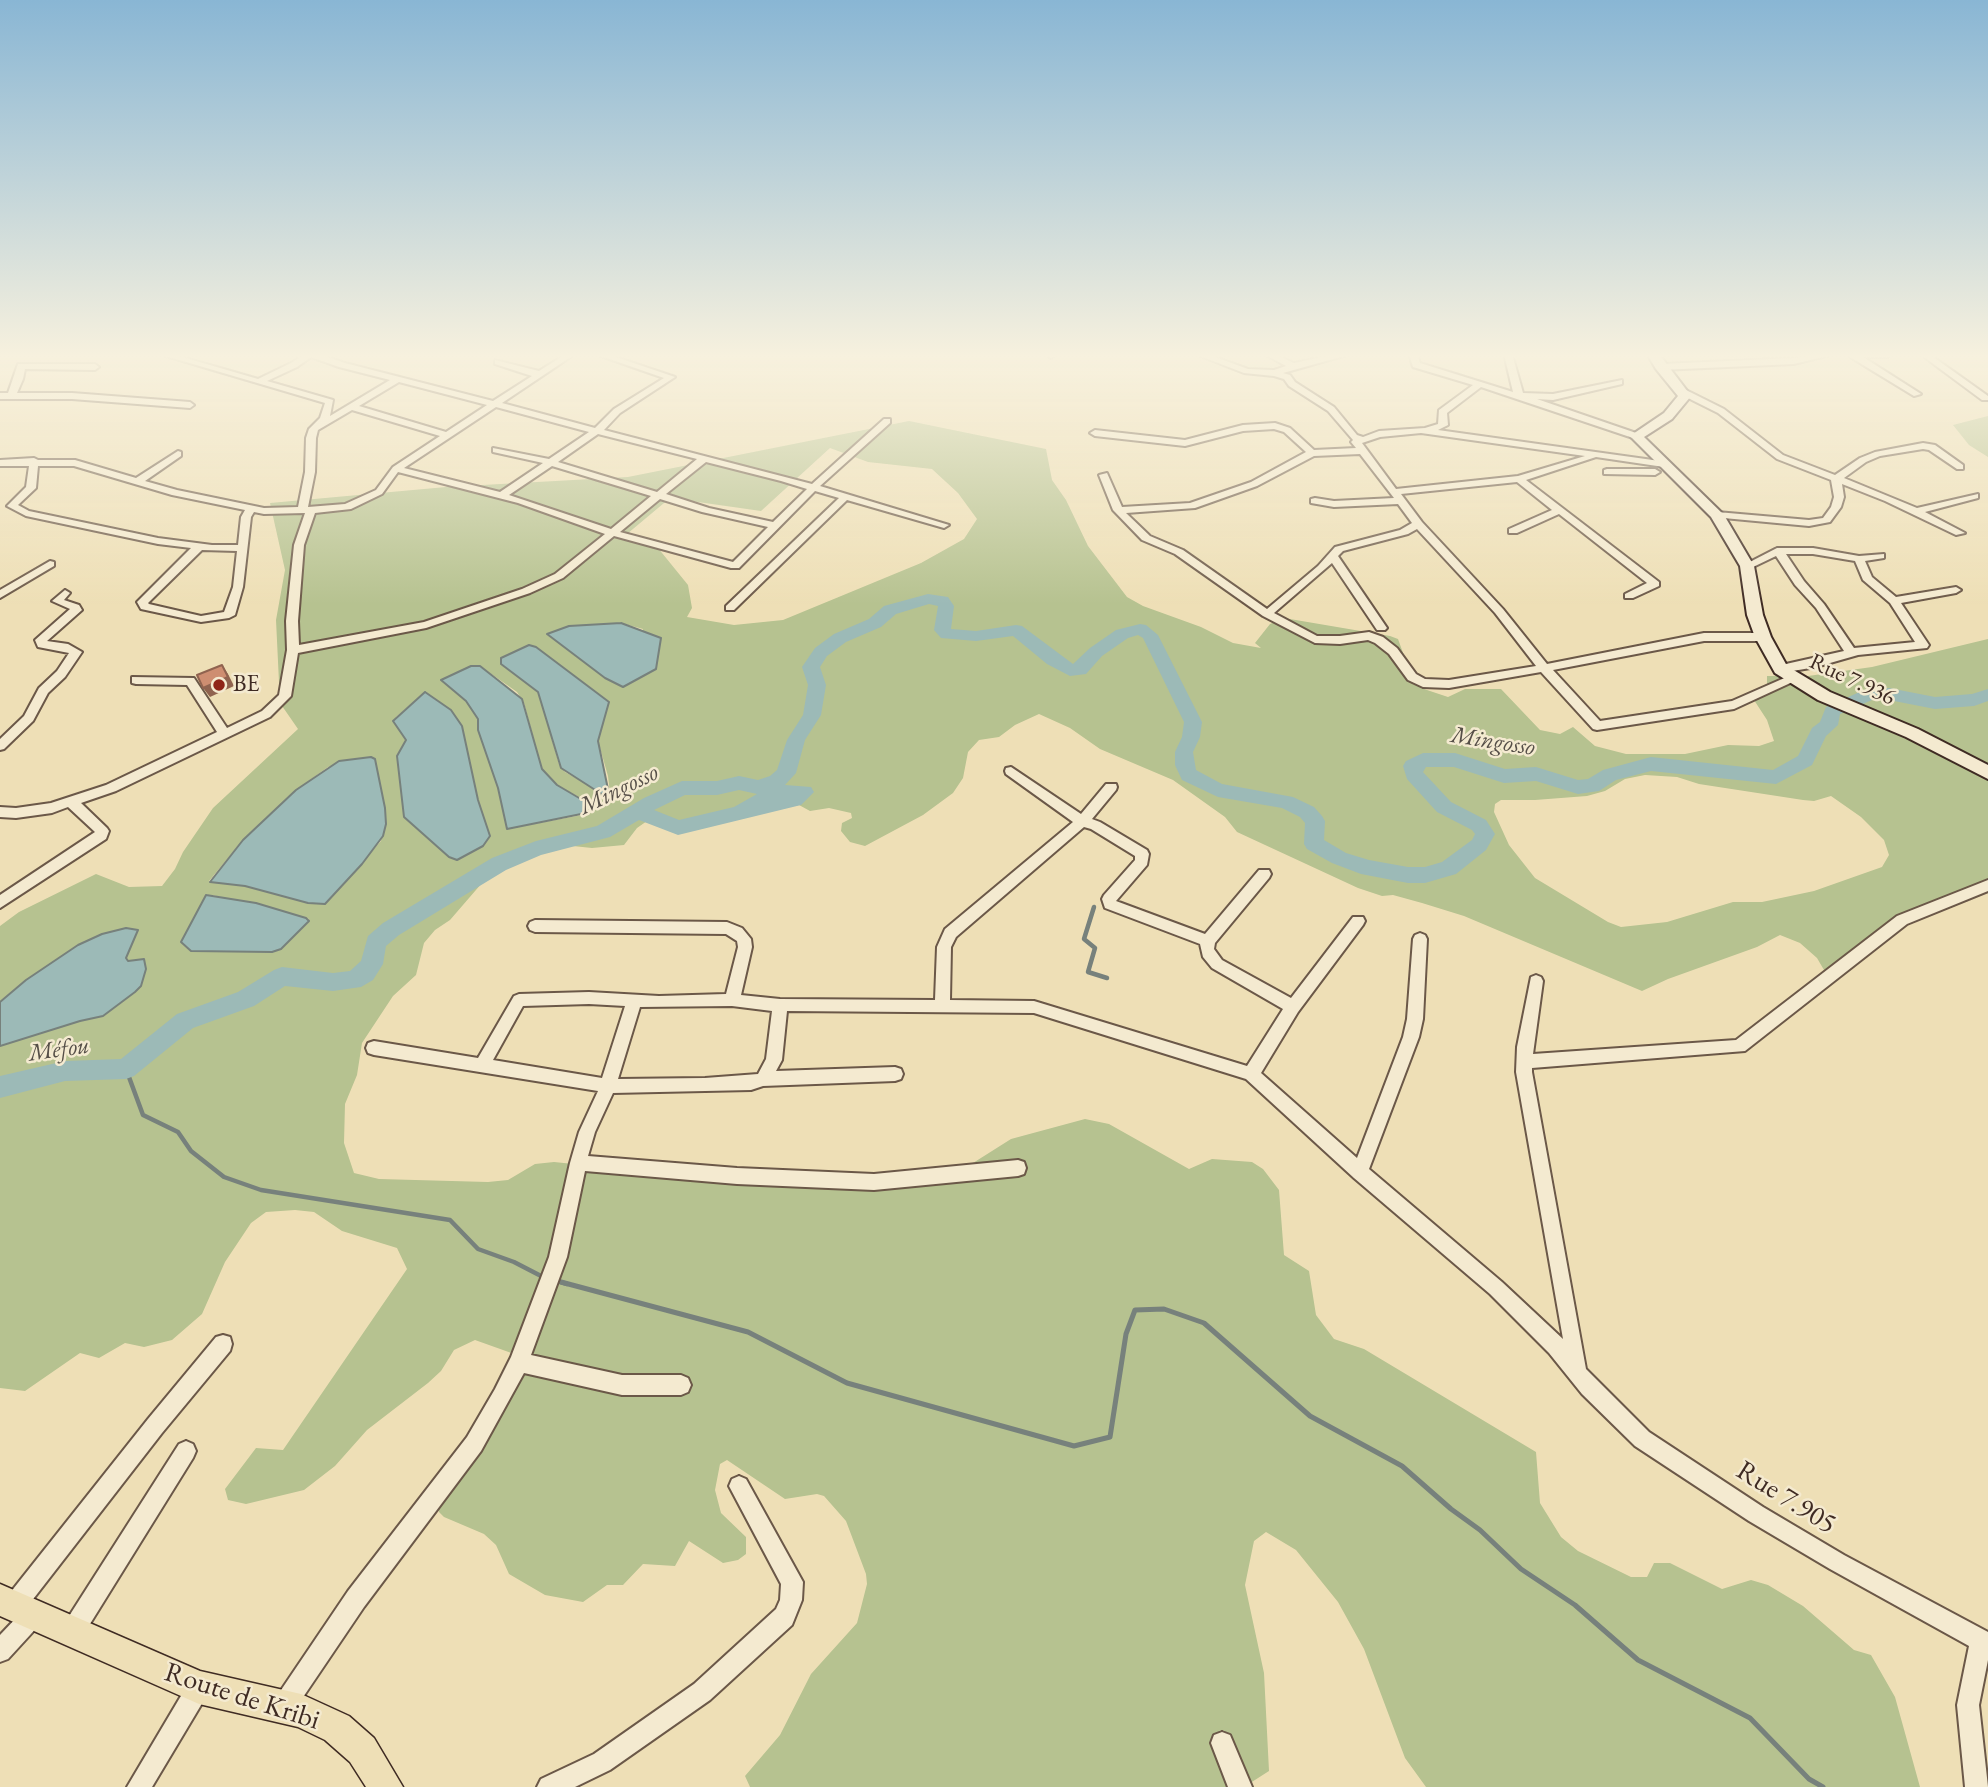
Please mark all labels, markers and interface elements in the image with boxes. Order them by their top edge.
street label: Rue 7.936 [1805,648,1899,712]
place label: BE [233,671,259,699]
marker: BE [211,677,227,693]
water label: Mingosso [1449,721,1537,763]
water label: Mingosso [575,759,663,821]
water label: Méfou [27,1031,91,1069]
street label: Rue 7.905 [1730,1454,1842,1542]
street label: Route de Kribi [160,1656,324,1738]

